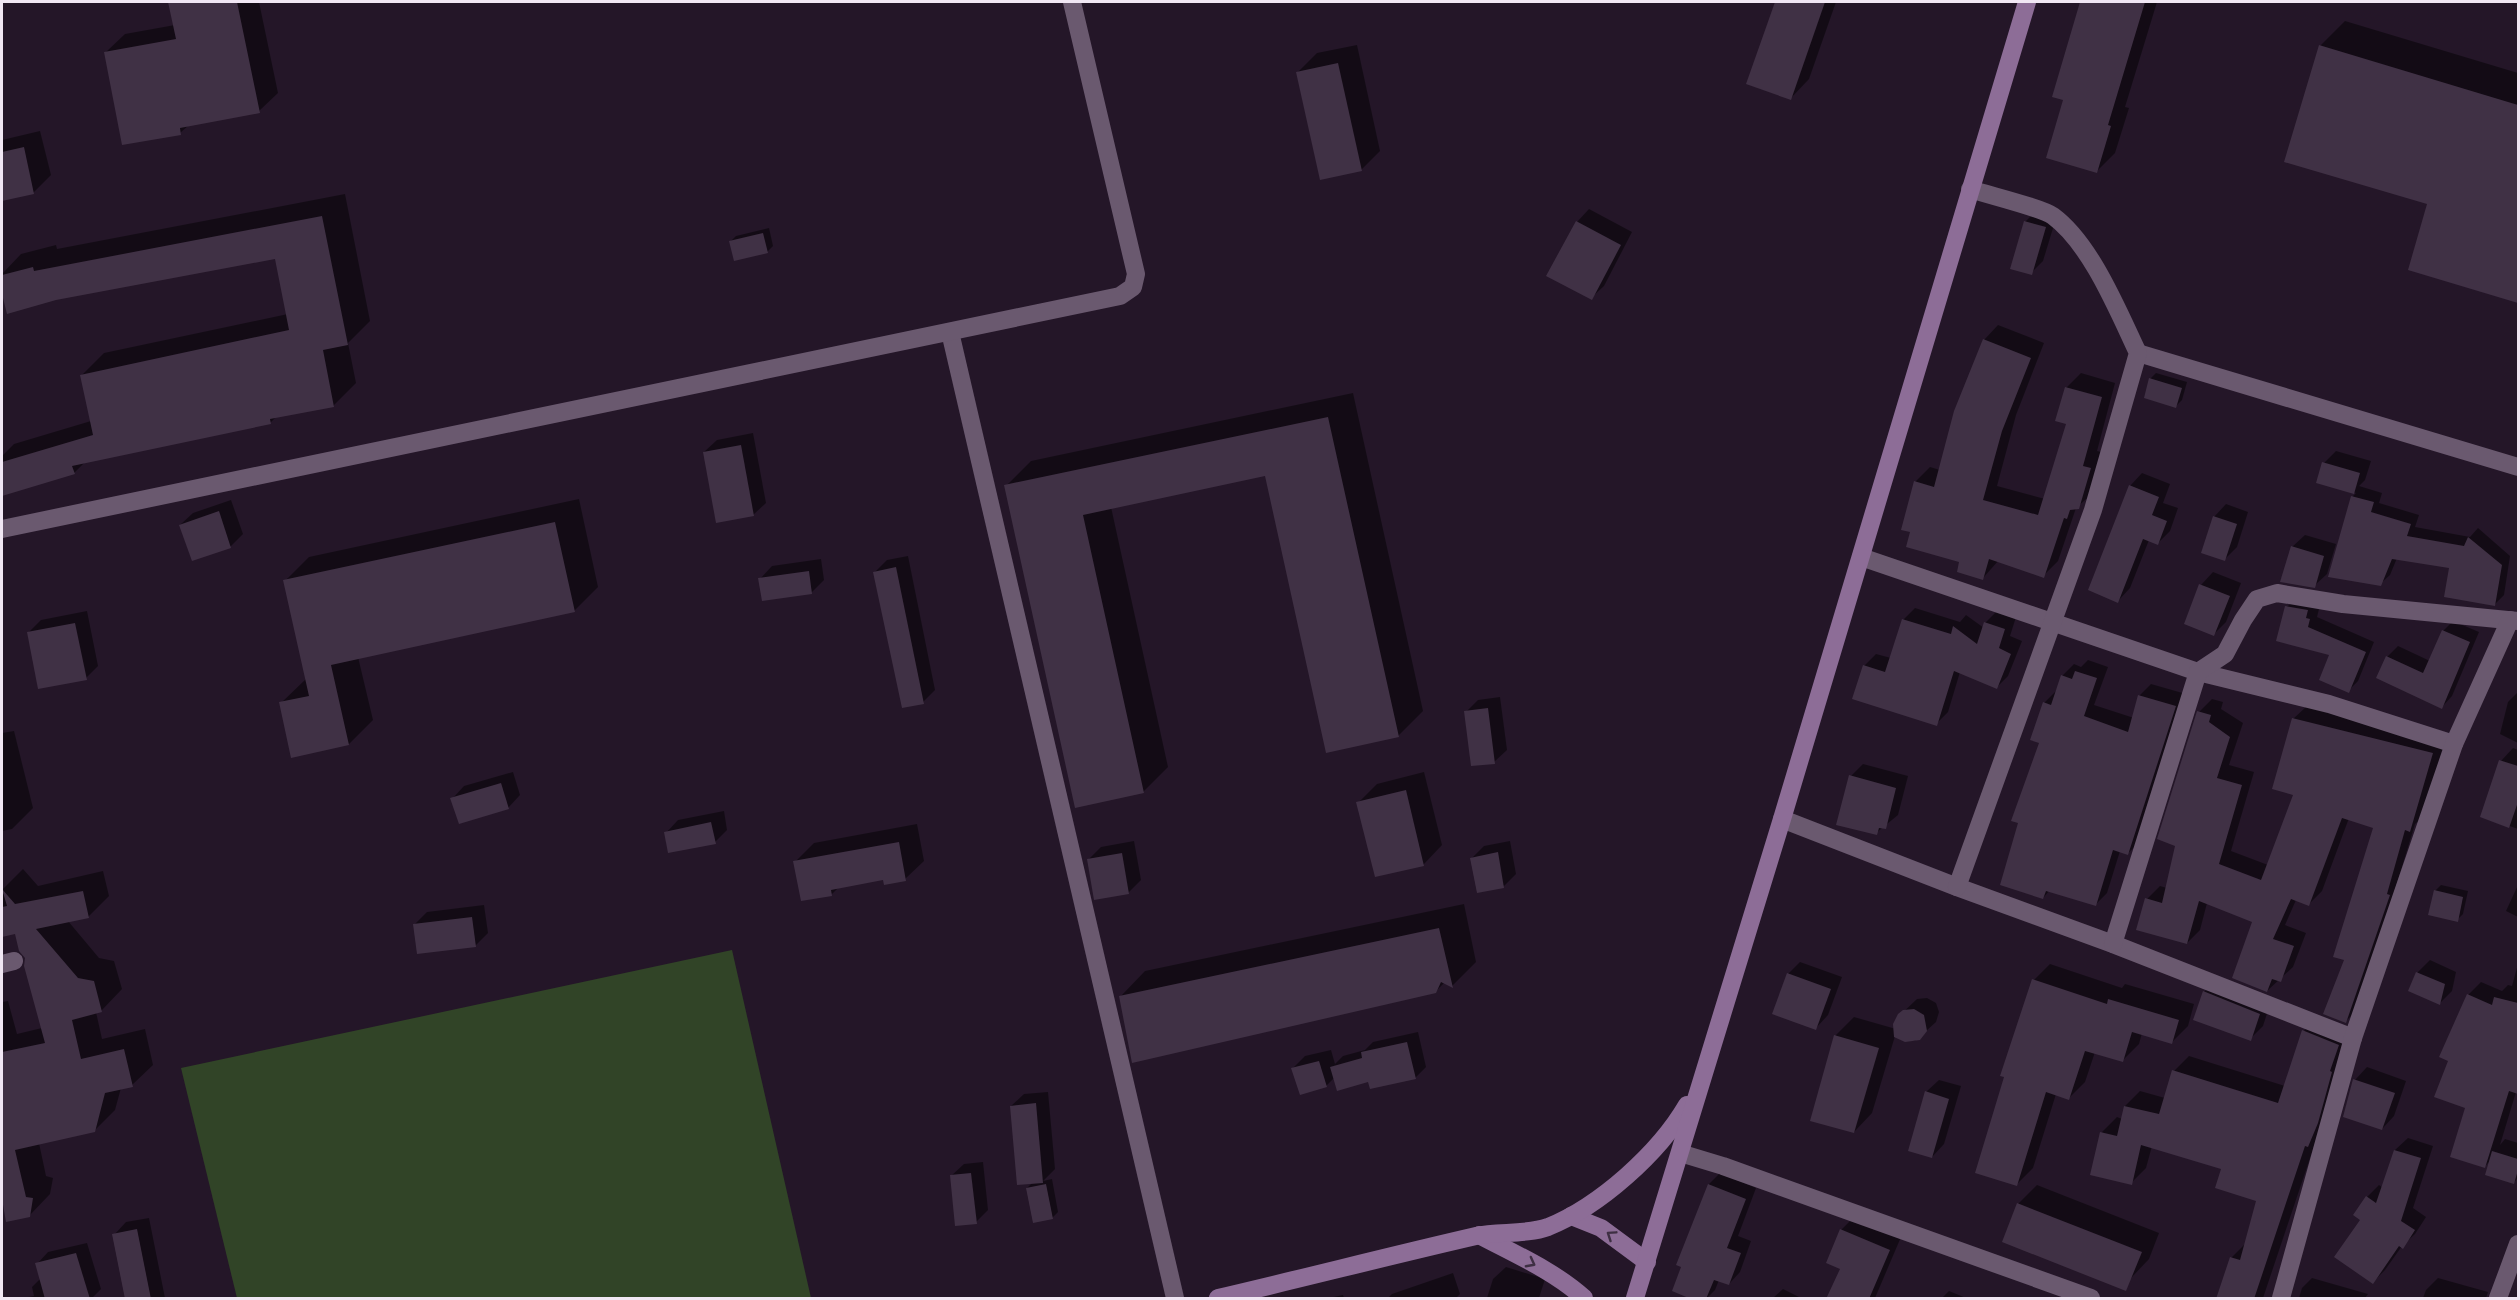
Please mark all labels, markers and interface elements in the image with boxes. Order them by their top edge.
one-way arrow [1607,1231,1618,1242]
one-way arrow [1525,1256,1535,1267]

